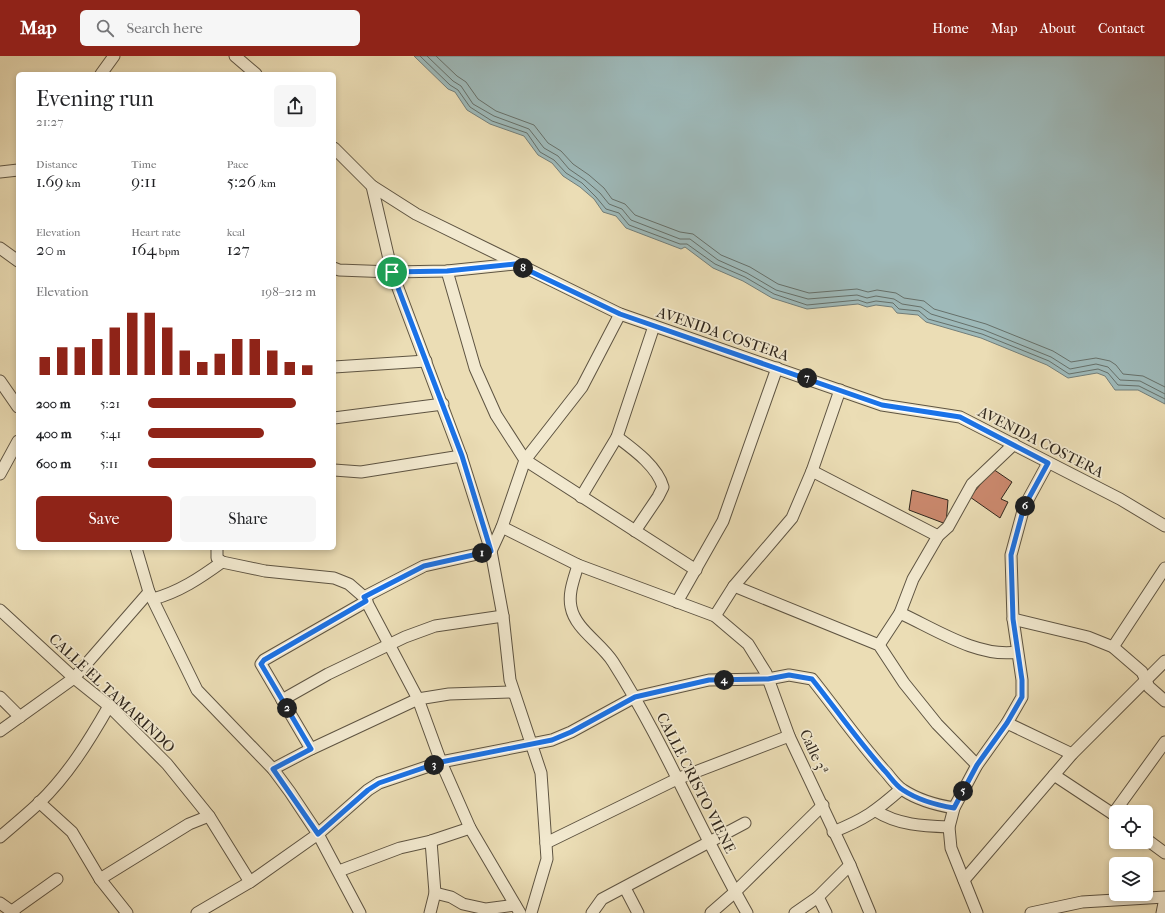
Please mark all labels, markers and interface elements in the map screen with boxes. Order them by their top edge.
search box [80,10,360,46]
text: Map [20,17,56,39]
icon: search [94,17,116,39]
text: Search here [126,19,203,37]
text: Home [932,20,969,37]
text: Map [991,20,1018,37]
text: About [1040,20,1076,37]
text: Contact [1098,20,1145,37]
button: share [274,85,316,127]
text: Evening run [36,86,154,112]
text: 21:27 [36,114,63,129]
text: Distance [36,158,77,171]
text: Time [131,158,156,171]
text: Pace [227,158,249,171]
text: 1.69 [36,171,63,191]
text: 9:11 [131,171,157,191]
text: 5:26 [227,171,256,191]
text: km [63,177,81,190]
text: /km [256,177,276,190]
text: Elevation [36,226,80,239]
text: Heart rate [131,226,181,239]
text: kcal [227,226,245,239]
text: 20 [36,239,54,259]
text: 164 [131,239,157,259]
text: 127 [227,239,250,259]
text: m [54,245,66,258]
text: bpm [157,245,180,258]
pin [375,255,409,289]
pin: 8 [513,258,533,278]
icon: arrive [381,261,403,283]
text: 8 [520,261,526,274]
text: Elevation [36,284,89,299]
text: 198–212 m [261,284,316,299]
street label: AVENIDA COSTERA [654,303,792,365]
pin: 7 [797,368,817,388]
text: 7 [804,371,810,384]
text: 200 m [36,396,71,411]
text: 5:21 [100,396,120,411]
street label: AVENIDA COSTERA [974,402,1107,482]
text: 400 m [36,426,72,441]
text: 5:41 [100,426,121,441]
text: 600 m [36,456,71,471]
text: 5:11 [100,456,118,471]
button: Save [36,496,172,542]
button: Share [180,496,316,542]
pin: 6 [1015,496,1035,516]
text: 6 [1022,499,1028,512]
pin: 1 [472,543,492,563]
text: 1 [480,546,484,559]
street label: CALLE EL TAMARINDO [45,630,179,756]
pin: 4 [714,670,734,690]
text: 4 [721,673,727,686]
pin: 2 [277,698,297,718]
text: 2 [284,701,290,714]
street label: CALLE CRISTO VIENE [653,710,739,856]
street label: Calle 3ª [796,727,832,777]
pin: 3 [424,755,444,775]
text: 3 [432,758,436,771]
pin: 5 [953,781,973,801]
text: 5 [961,784,965,797]
map controls [1109,805,1153,901]
button: locate [1109,805,1153,849]
button: layers [1109,857,1153,901]

